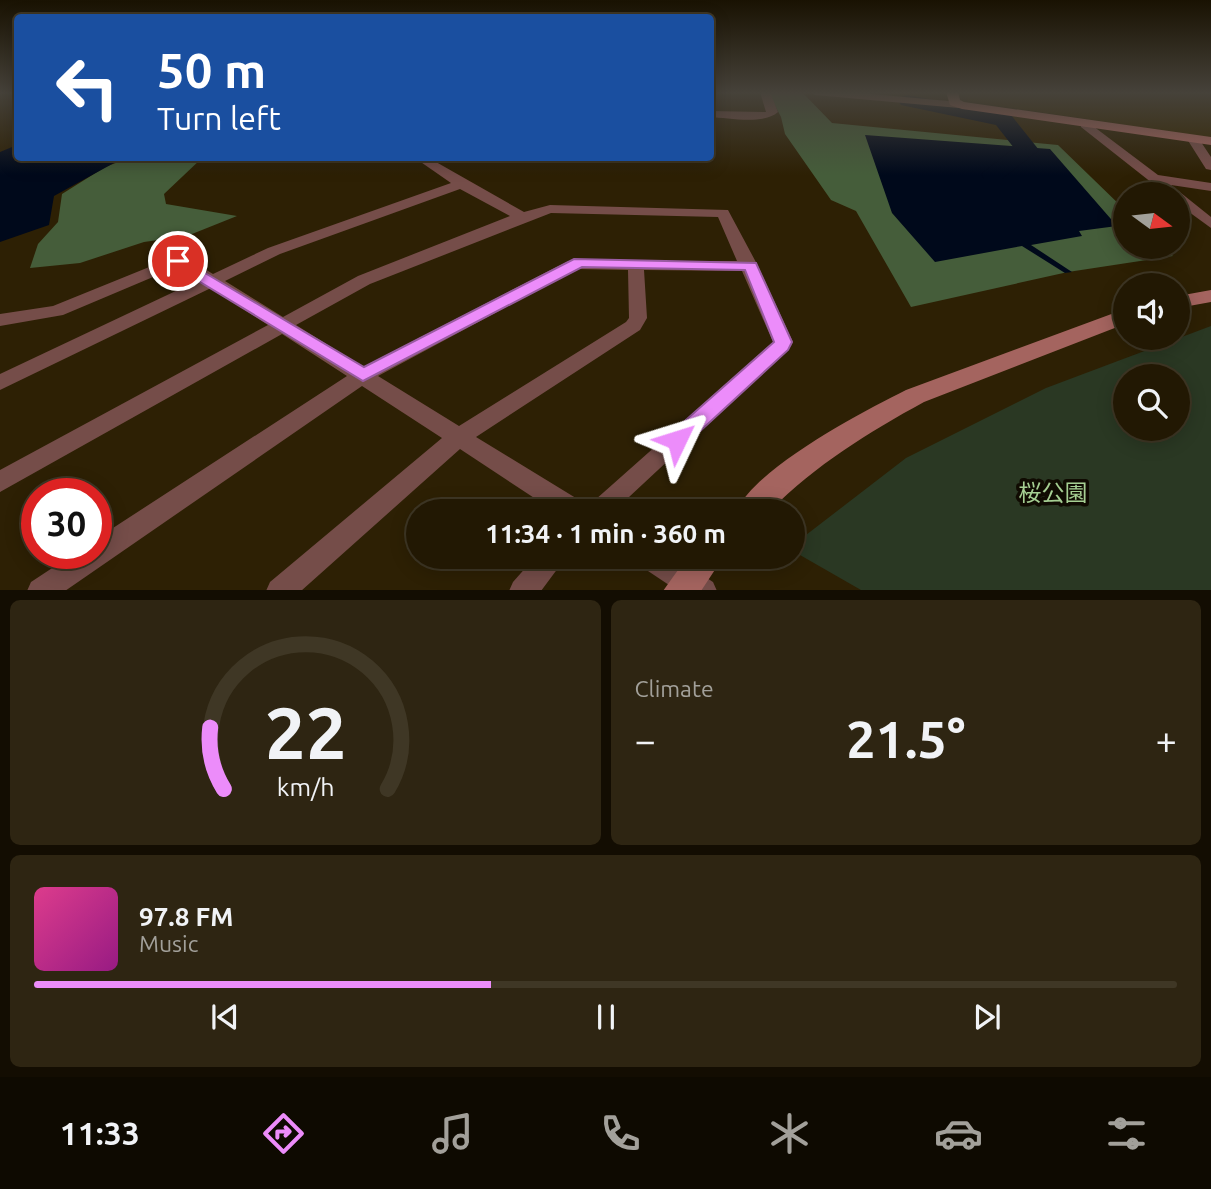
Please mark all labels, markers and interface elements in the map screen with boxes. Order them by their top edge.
icon: left [42,42,133,133]
text: 50 m [157,42,266,97]
text: Turn left [157,100,281,136]
north arrow [1113,182,1190,259]
map controls [1113,182,1190,441]
pin [148,231,208,291]
icon: arrive [159,242,197,280]
button: sound [1113,273,1190,350]
button: search [1113,364,1190,441]
position arrow [640,403,714,477]
speed limit sign: 30 [21,478,112,569]
park label: 桜公園 [1019,480,1088,505]
text: 11:34 · 1 min · 360 m [485,519,726,548]
text: Climate [635,676,714,701]
text: 22 [264,691,346,773]
text: 21.5° [846,710,965,768]
text: − [635,719,656,761]
text: + [1156,719,1177,761]
text: km/h [276,772,334,800]
text: 97.8 FM [139,902,233,931]
text: Music [139,931,198,956]
icon: previous [206,998,244,1036]
icon: pause [587,998,625,1036]
icon: next [968,998,1006,1036]
icon: directions [259,1109,308,1158]
icon: music [428,1109,477,1158]
icon: phone [596,1109,645,1158]
icon: climate [765,1109,814,1158]
icon: car [934,1109,983,1158]
icon: filters [1102,1109,1151,1158]
text: 11:33 [60,1115,140,1151]

